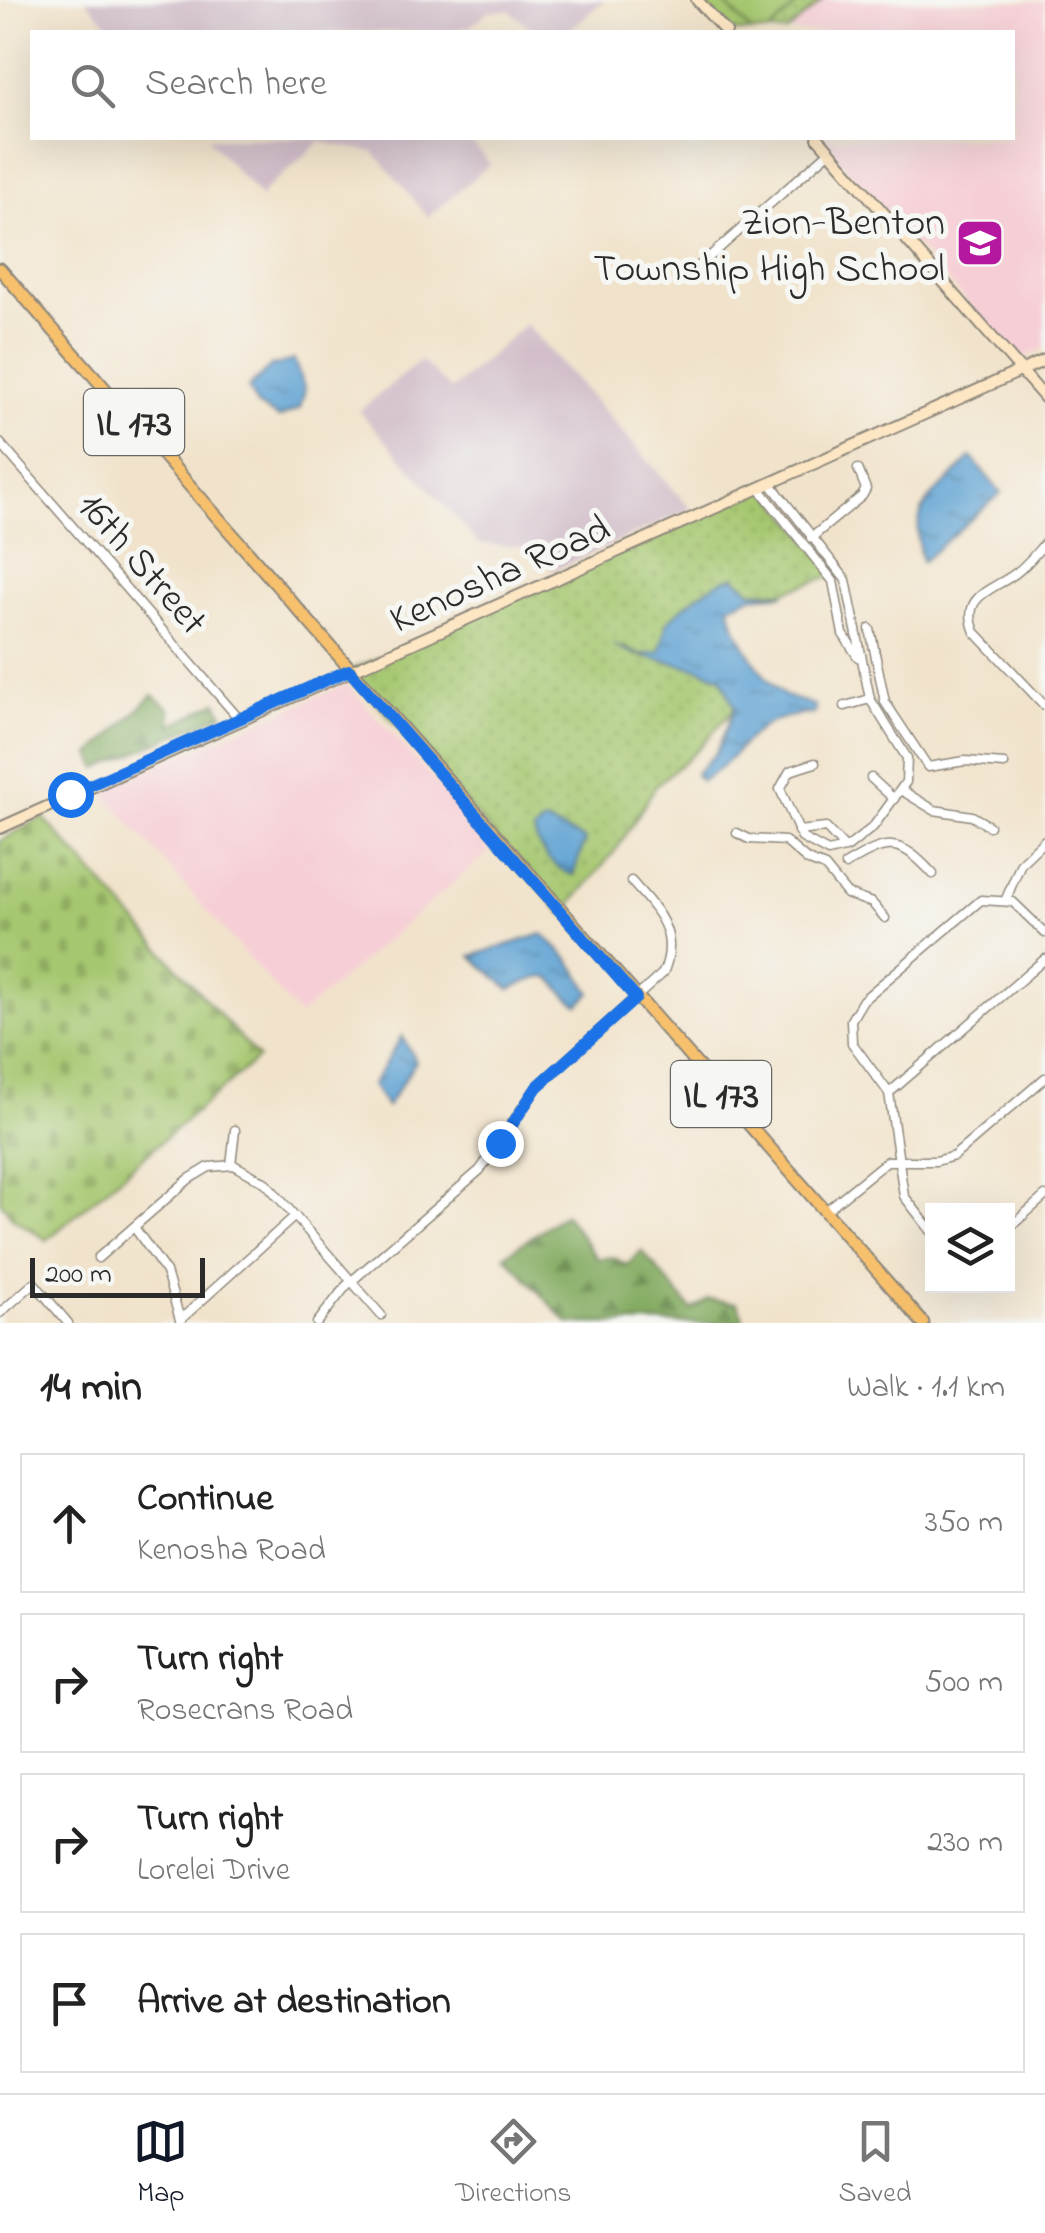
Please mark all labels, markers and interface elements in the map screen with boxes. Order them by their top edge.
search box [30,30,1015,140]
text: Search here [145,57,327,113]
icon: search [65,58,120,113]
place label: Zion-Benton Township High School [593,195,945,300]
school or university icon: Zion-Benton Township High School [954,217,1006,269]
road number: IL 173 [84,389,184,455]
street label: 16th Street [61,480,220,650]
street label: Kenosha Road [381,501,621,651]
route start [48,772,94,818]
road number: IL 173 [671,1061,771,1127]
route end [478,1121,524,1167]
map controls [925,1203,1015,1293]
button: layers [925,1203,1015,1293]
scale bar [30,1253,205,1298]
text: 200 m [45,1255,112,1296]
text: 14 min [40,1358,142,1419]
text: Walk · 1.1 km [847,1365,1005,1412]
text: Continue [137,1472,273,1528]
icon: ahead [42,1496,97,1551]
text: 350 m [925,1500,1003,1547]
text: Kenosha Road [137,1528,326,1575]
text: Turn right [137,1632,283,1688]
icon: right [42,1656,97,1711]
text: 500 m [924,1660,1003,1707]
text: Rosecrans Road [137,1688,353,1735]
text: Turn right [137,1792,283,1848]
icon: right [42,1816,97,1871]
text: 230 m [927,1820,1003,1867]
text: Lorelei Drive [137,1848,290,1895]
text: Arrive at destination [137,1975,451,2031]
icon: arrive [42,1976,97,2031]
tab: Map [133,2114,188,2215]
tab: Directions [455,2114,572,2215]
tab: Saved [839,2114,912,2215]

